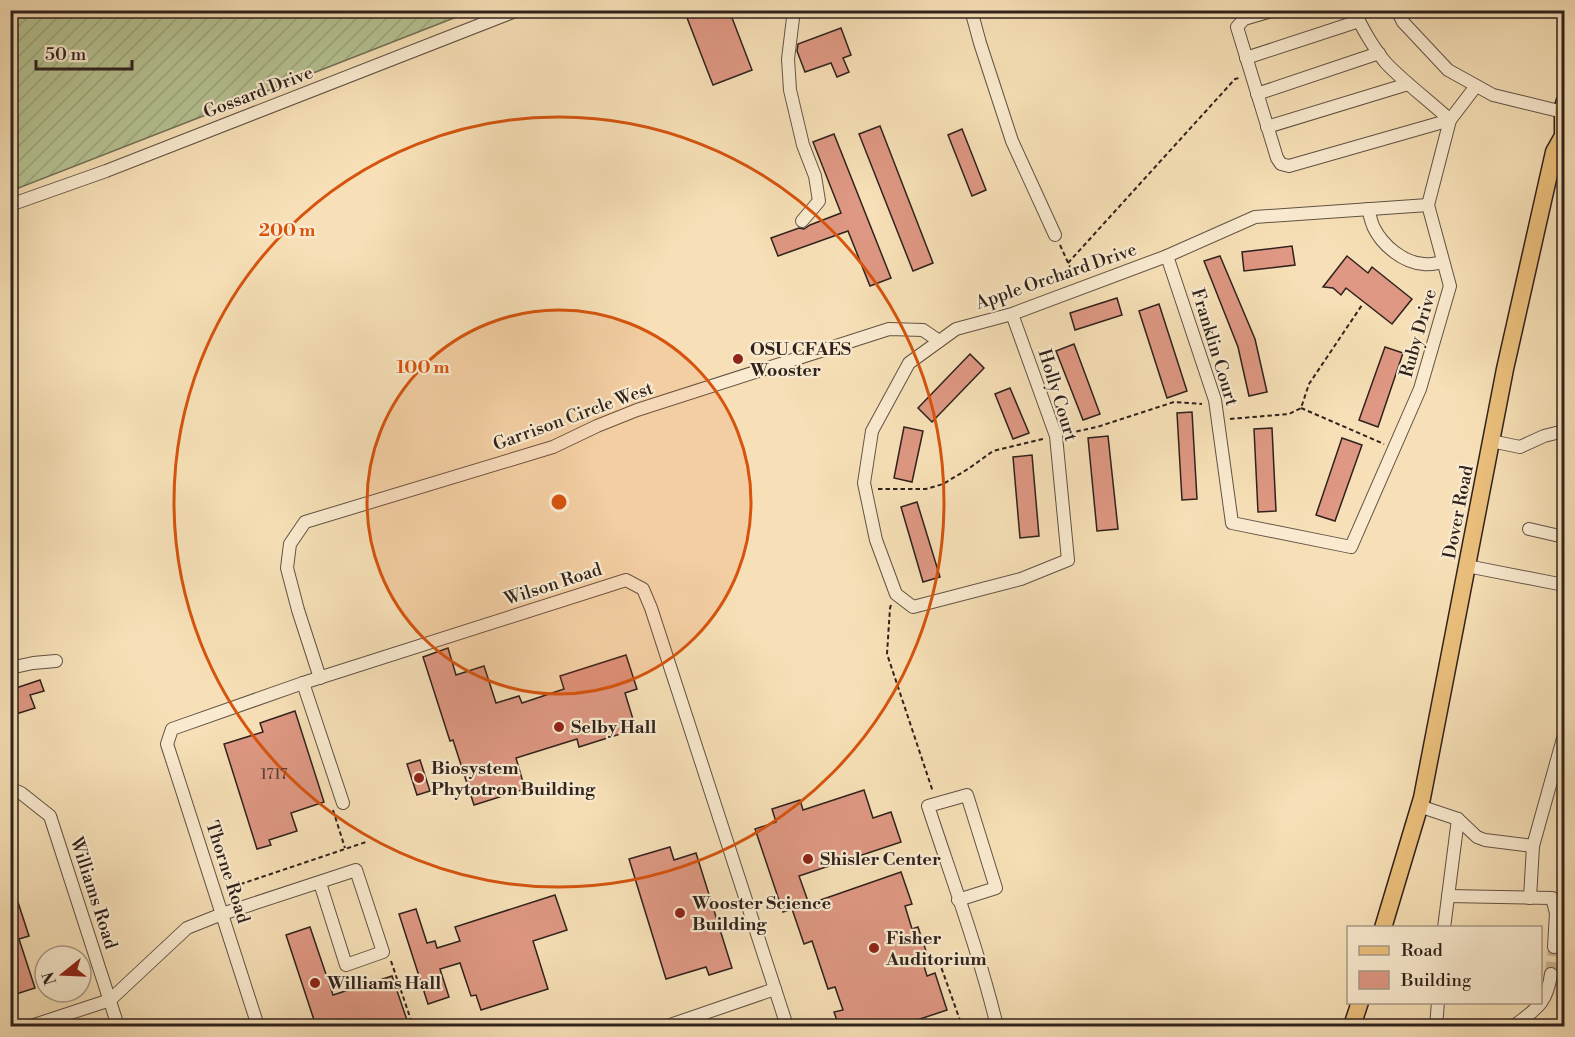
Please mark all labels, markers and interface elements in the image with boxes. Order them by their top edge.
scale bar [36,33,132,71]
text: 50 m [45,43,87,66]
street label: Gossard Drive [200,61,316,124]
text: 200 m [259,219,316,242]
street label: Apple Orchard Drive [972,238,1140,315]
street label: Franklin Court [1186,286,1243,409]
street label: Ruby Drive [1395,286,1442,380]
place label: OSU CFAES Wooster [749,338,851,382]
street label: Holly Court [1033,346,1083,445]
marker: OSU CFAES Wooster [731,352,745,366]
text: 100 m [396,356,450,379]
street label: Garrison Circle West [490,377,657,456]
street label: Dover Road [1438,463,1479,561]
centre of rings [549,492,569,512]
street label: Wilson Road [501,558,606,611]
place label: Selby Hall [571,716,656,739]
marker: Selby Hall [552,720,566,734]
place label: Biosystem Phytotron Building [431,757,596,801]
house number: 1717 [260,765,288,784]
marker: Biosystem Phytotron Building [412,771,426,785]
street label: Thorne Road [200,818,255,927]
street label: Williams Road [64,833,123,953]
place label: Shisler Center [820,848,941,871]
marker: Shisler Center [801,852,815,866]
place label: Wooster Science Building [691,892,831,936]
marker: Wooster Science Building [673,906,687,920]
legend [1347,926,1542,1004]
place label: Fisher Auditorium [885,927,987,971]
text: Road [1401,939,1444,962]
marker: Fisher Auditorium [867,941,881,955]
north arrow [33,944,93,1004]
text: N [38,969,61,987]
text: Building [1400,969,1472,992]
place label: Williams Hall [326,972,441,995]
marker: Williams Hall [308,976,322,990]

